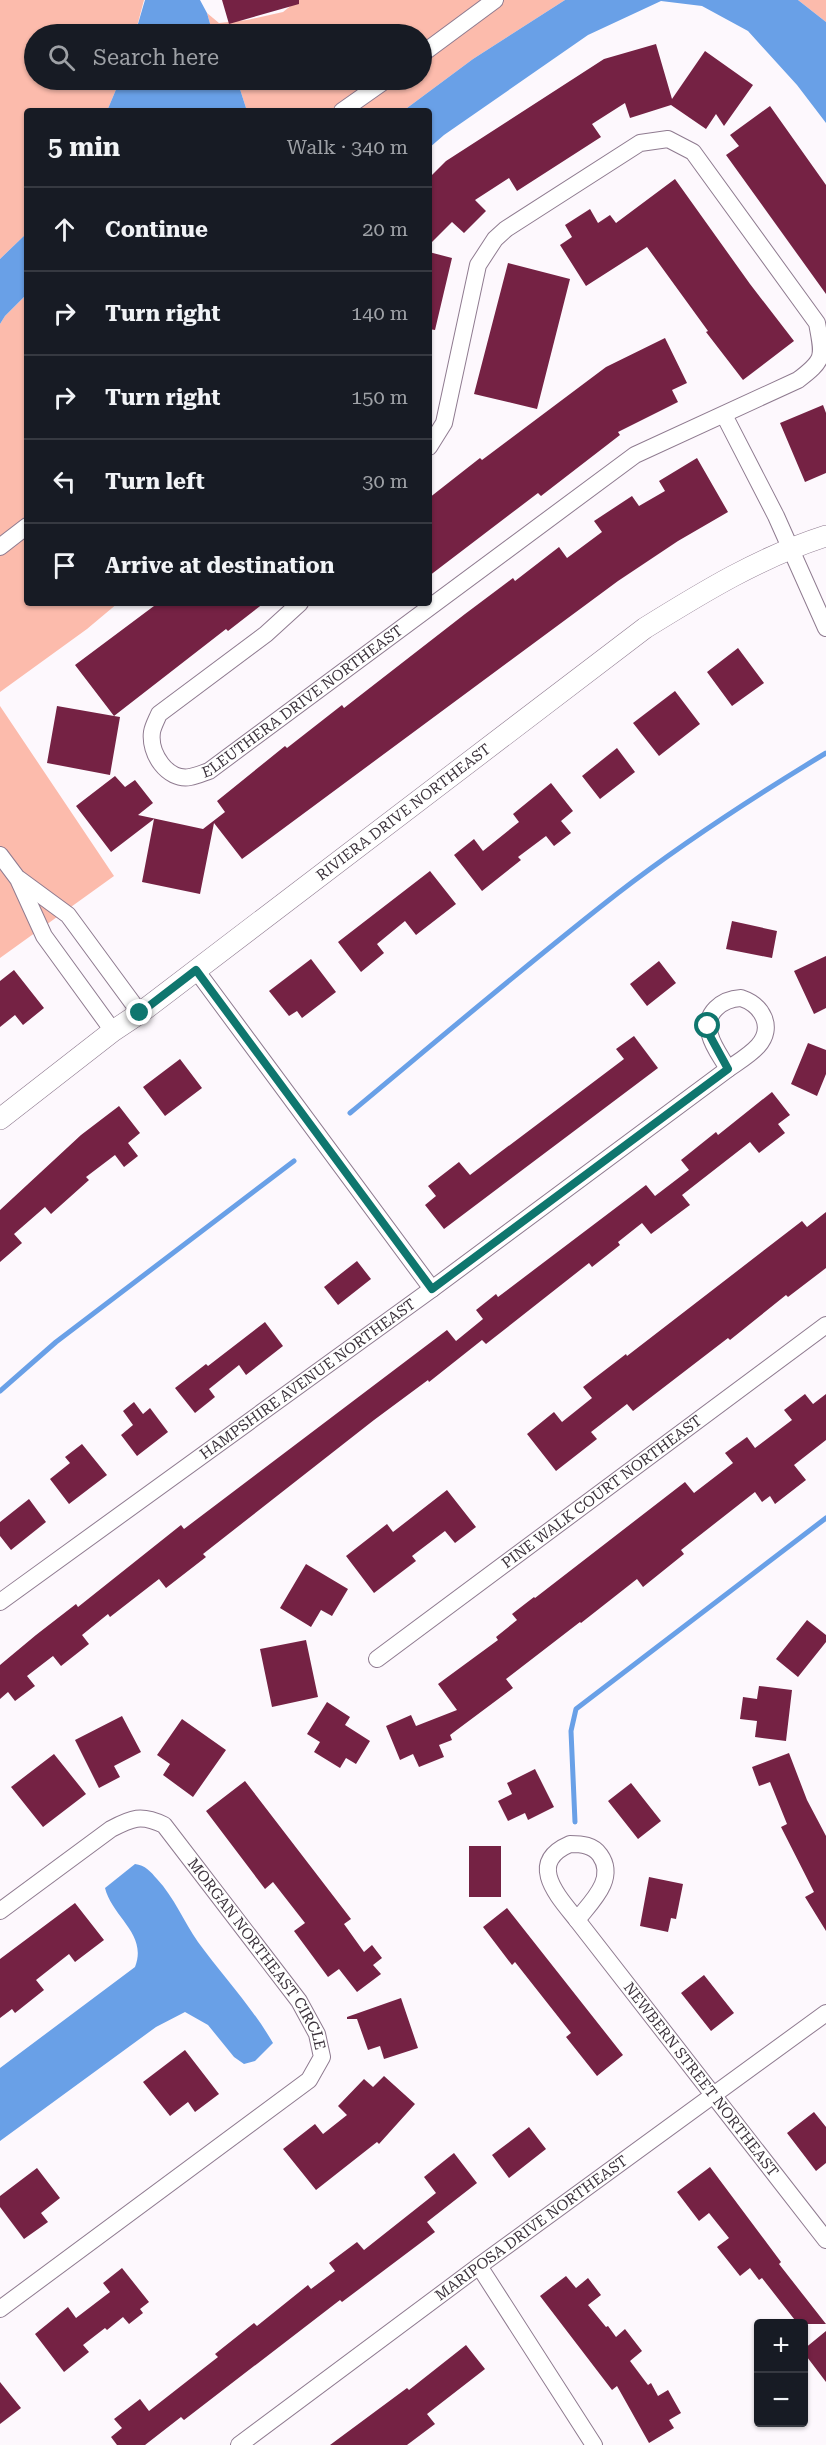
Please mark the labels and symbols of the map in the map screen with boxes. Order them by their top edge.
street label: ELEUTHERA DRIVE NORTHEAST [200,622,406,782]
street label: RIVIERA DRIVE NORTHEAST [313,740,494,884]
route end [126,999,152,1025]
route start [694,1012,720,1038]
street label: HAMPSHIRE AVENUE NORTHEAST [196,1295,419,1463]
street label: PINE WALK COURT NORTHEAST [498,1412,705,1572]
street label: MORGAN NORTHEAST CIRCLE [184,1855,329,2052]
street label: NEWBERN STREET NORTHEAST [620,1979,782,2180]
street label: MARIPOSA DRIVE NORTHEAST [432,2152,631,2305]

